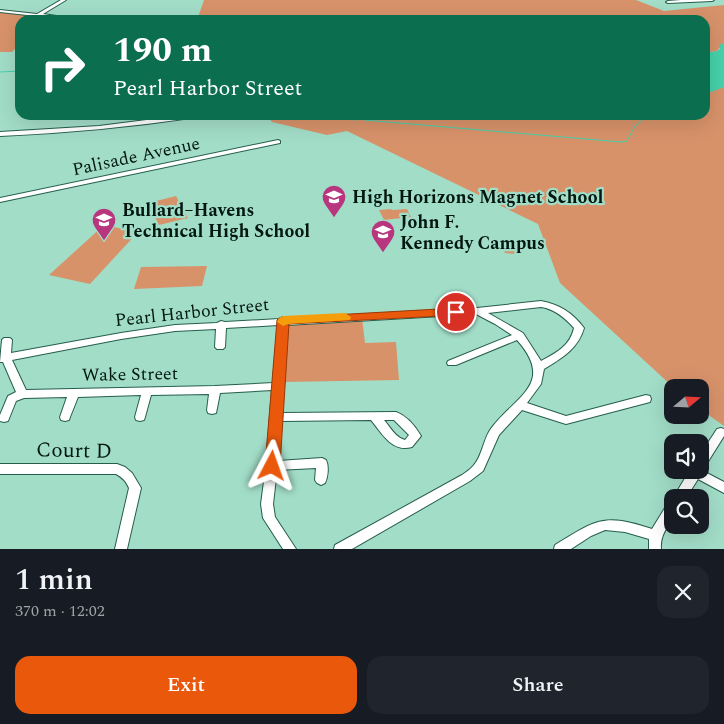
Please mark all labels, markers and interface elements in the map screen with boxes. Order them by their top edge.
text: 190 m [113,24,212,77]
icon: right [30,35,95,100]
text: Pearl Harbor Street [113,72,302,105]
street label: Palisade Avenue [70,130,203,183]
school or university icon: High Horizons Magnet School [321,184,347,218]
place label: High Horizons Magnet School [352,184,603,211]
place label: Bullard–Havens Technical High School [122,197,310,245]
school or university icon: Bullard–Havens Technical High School [91,207,117,241]
place label: John F. Kennedy Campus [400,209,545,257]
school or university icon: John F. Kennedy Campus [370,219,396,253]
street label: Pearl Harbor Street [114,291,271,334]
pin [435,291,477,333]
icon: arrive [442,298,470,326]
street label: Wake Street [82,360,178,389]
north arrow [664,379,709,424]
map controls [664,379,709,534]
street label: Court D [36,434,112,468]
button: sound [664,434,709,479]
position arrow [245,439,297,491]
button: search [664,489,709,534]
text: 1 min [15,557,93,603]
button: close [657,566,709,618]
text: 370 m · 12:02 [15,599,105,623]
button: Exit [15,656,357,714]
button: Share [367,656,709,714]

